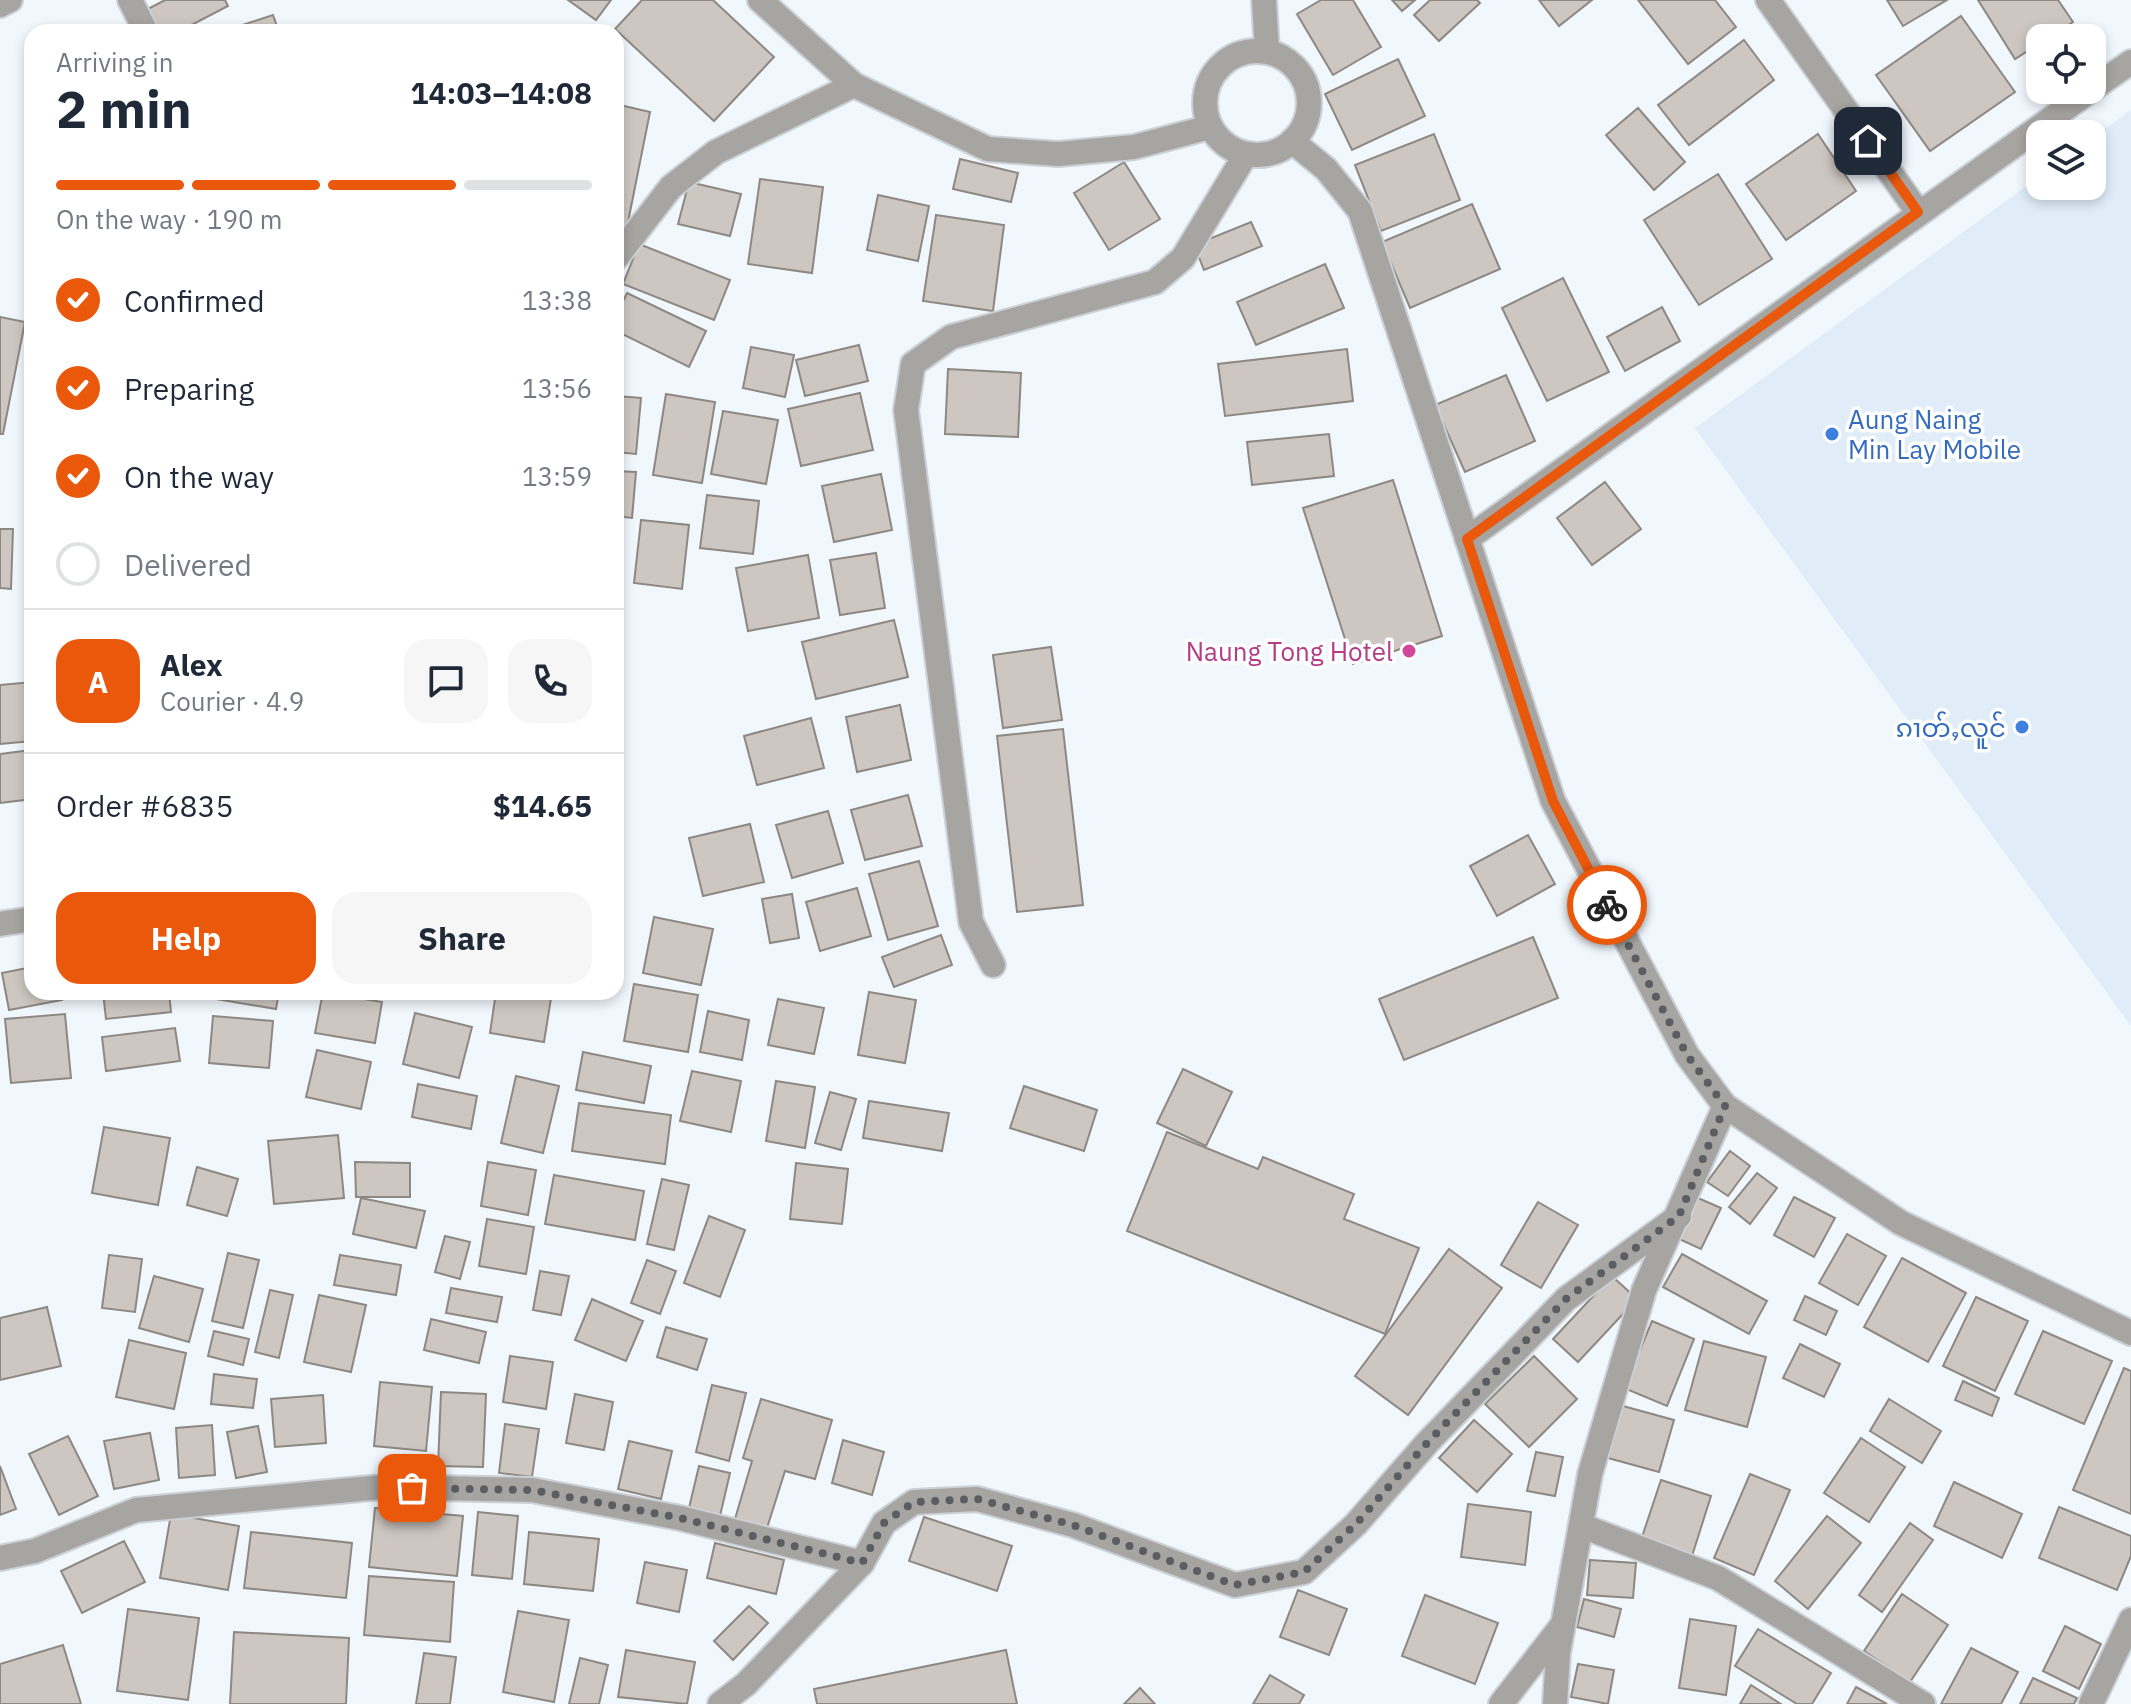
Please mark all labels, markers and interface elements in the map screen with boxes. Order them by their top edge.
map controls [2026,24,2106,200]
button: locate [2026,24,2106,104]
text: Arriving in [56,45,173,79]
text: 14:03–14:08 [411,73,592,112]
text: 2 min [56,75,192,142]
pin [1834,107,1902,175]
icon: home [1846,119,1890,163]
button: layers [2026,120,2106,200]
text: On the way · 190 m [56,202,282,236]
icon: check [56,278,100,322]
text: Confirmed [124,281,265,320]
text: 13:38 [522,283,592,317]
icon: check [56,366,100,410]
text: Preparing [124,369,254,408]
text: 13:56 [522,371,592,405]
place label: Aung Naing Min Lay Mobile [1848,402,2021,466]
marker: Aung Naing Min Lay Mobile [1823,425,1841,443]
icon: check [56,454,100,498]
text: On the way [124,457,274,496]
text: 13:59 [522,459,592,493]
text: Delivered [124,545,252,584]
place label: Naung Tong Hotel [1186,634,1393,668]
button: chat [404,639,488,723]
button: phone [508,639,592,723]
marker: Naung Tong Hotel [1400,642,1418,660]
text: Alex [160,645,223,684]
text: A [88,662,108,701]
text: Courier · 4.9 [160,684,304,718]
place label: ၵၢတ်ႇလူင် [1895,710,2006,749]
marker: ၵၢတ်ႇလူင် [2013,718,2031,736]
text: Order #6835 [56,786,233,825]
text: $14.65 [493,786,592,825]
courier [1567,865,1647,945]
icon: bike [1585,883,1629,927]
button: Help [56,892,316,984]
button: Share [332,892,592,984]
pin [378,1454,446,1522]
icon: bag [390,1466,434,1510]

